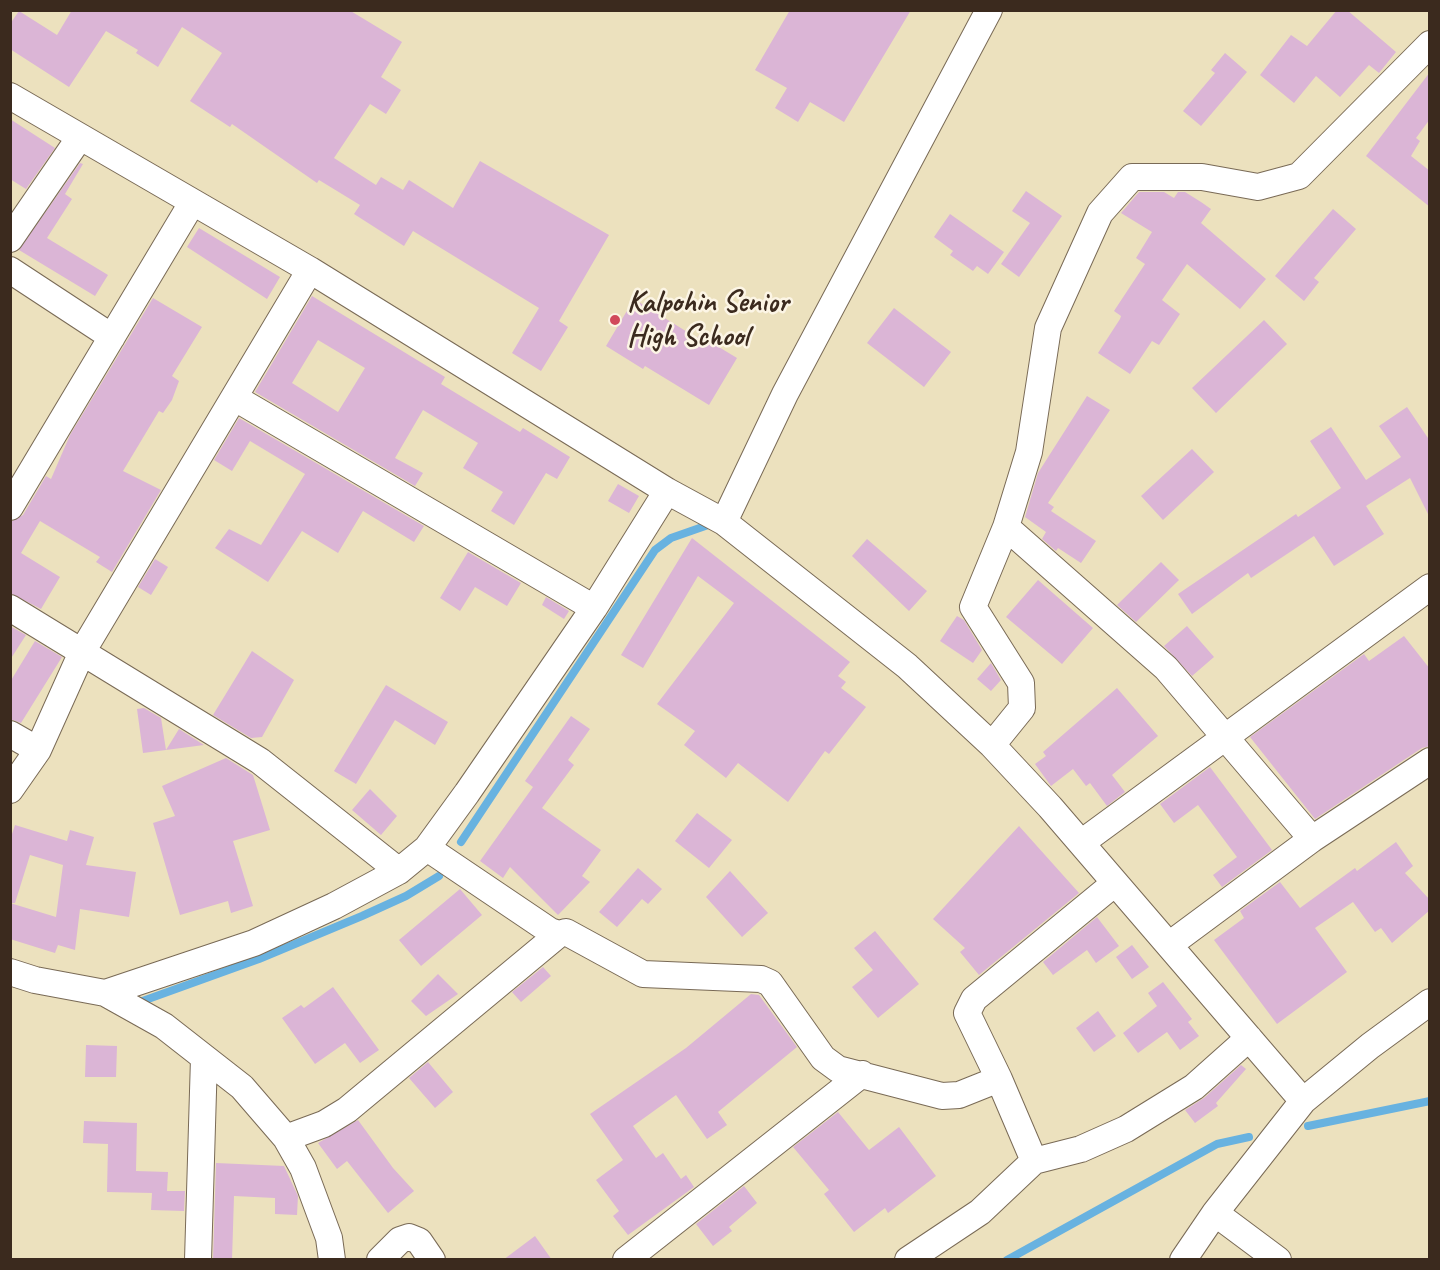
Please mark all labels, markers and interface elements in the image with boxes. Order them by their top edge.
place label: Kalpohin Senior High School [627,285,788,356]
marker: Kalpohin Senior High School [608,313,622,327]

